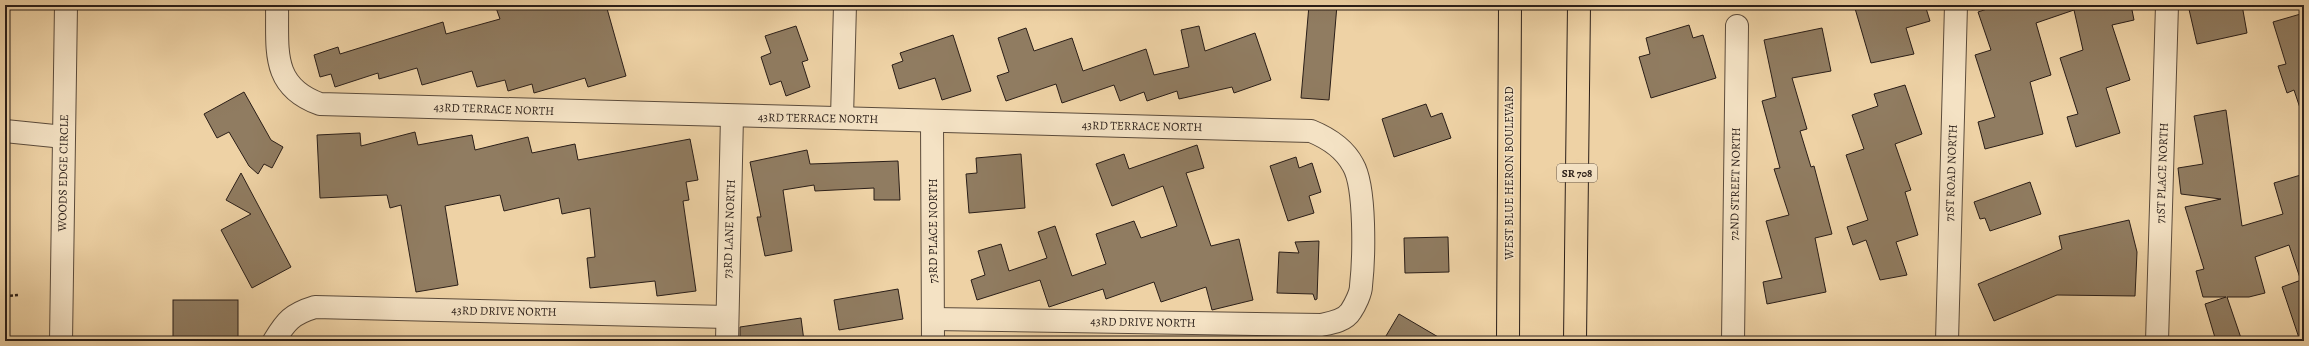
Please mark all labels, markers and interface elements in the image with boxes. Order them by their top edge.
street label: WEST BLUE HERON BOULEVARD [1501,86,1517,261]
street label: 43RD TERRACE NORTH [433,99,555,119]
street label: 43RD TERRACE NORTH [758,109,878,127]
street label: WOODS EDGE CIRCLE [54,114,72,233]
street label: 43RD TERRACE NORTH [1082,117,1202,135]
street label: 71ST PLACE NORTH [2152,122,2172,224]
street label: 71ST ROAD NORTH [1941,124,1961,222]
street label: 72ND STREET NORTH [1726,127,1744,241]
road number: SR 708 [1557,164,1597,182]
street label: 73RD LANE NORTH [719,179,739,279]
street label: 73RD PLACE NORTH [925,179,941,283]
street label: 43RD DRIVE NORTH [451,302,557,320]
street label: 43RD DRIVE NORTH [1090,313,1196,331]

